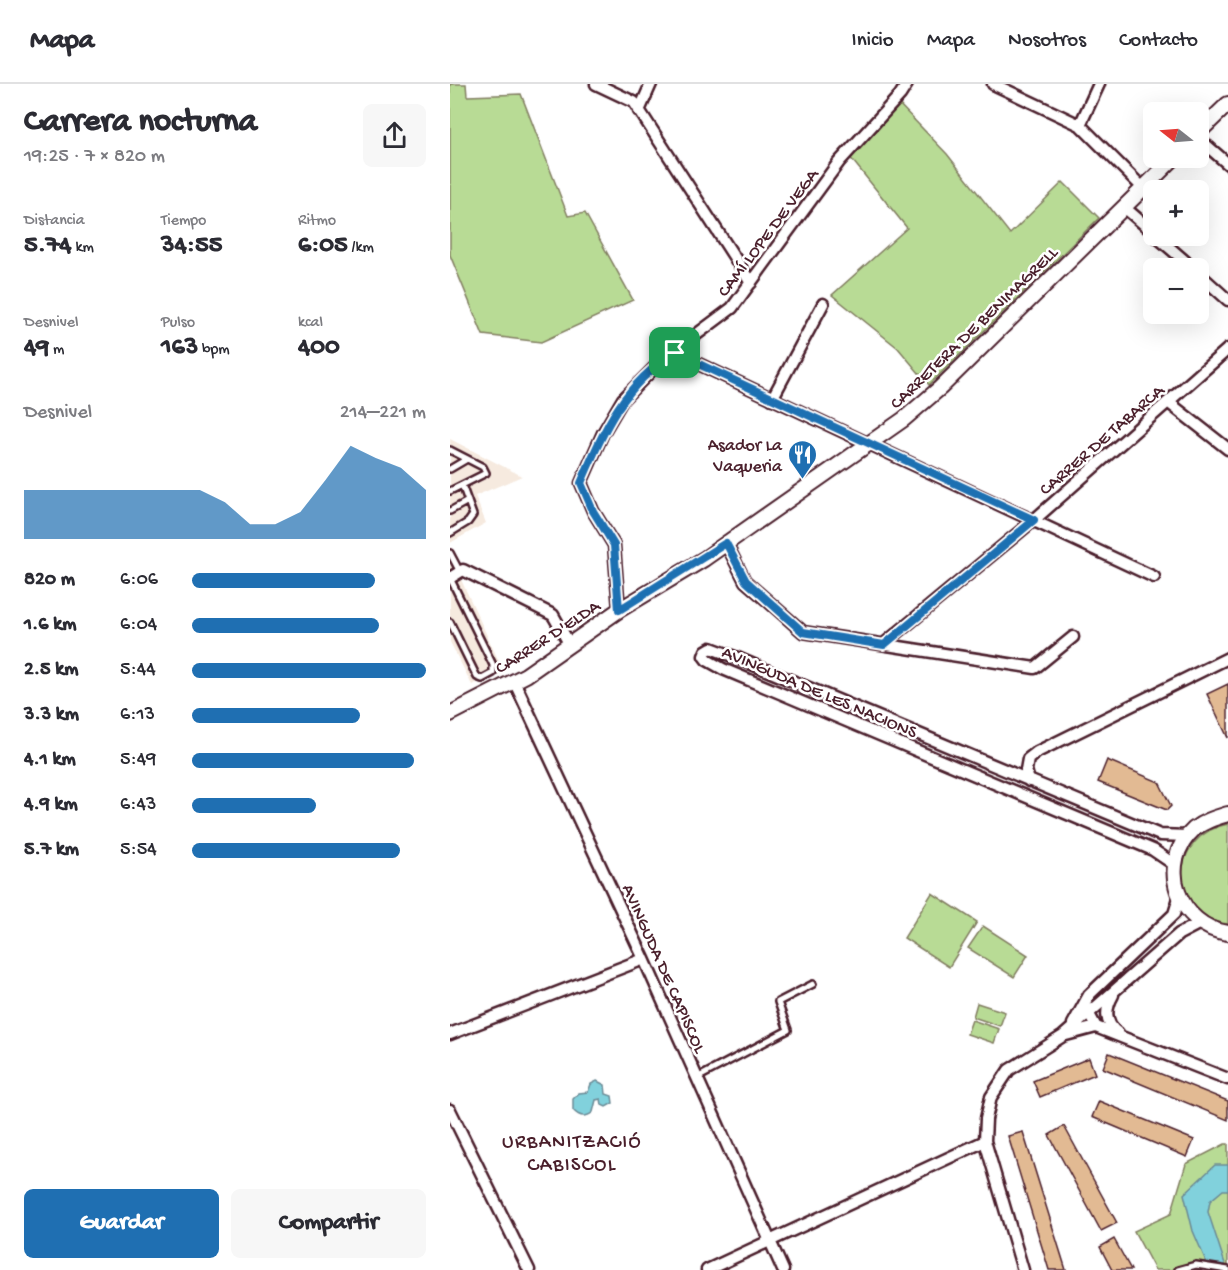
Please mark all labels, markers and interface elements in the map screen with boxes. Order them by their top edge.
text: Mapa [30,25,94,58]
text: Inicio [852,29,894,54]
text: Mapa [927,29,975,54]
text: Nosotros [1008,29,1086,54]
text: Contacto [1119,29,1198,54]
north arrow [1143,102,1209,168]
map controls [1143,102,1209,324]
text: Carrera nocturna [24,104,257,142]
button: share [363,104,426,167]
text: 19:25 · 7 × 820 m [24,146,165,169]
street label: CAMÍ LOPE DE VEGA [714,164,825,302]
button: + [1143,180,1209,246]
text: Distancia [24,212,85,231]
text: Tiempo [161,212,206,231]
text: Ritmo [298,212,336,231]
text: 5.74 [24,231,72,262]
text: 34:55 [161,231,222,262]
text: 6:05 [298,231,348,262]
text: km [72,239,94,258]
text: /km [348,239,374,258]
street label: CARRETERA DE BENIMAGRELL [887,242,1064,414]
button: − [1143,258,1209,324]
text: Desnivel [24,314,78,333]
text: Pulso [161,314,195,333]
text: kcal [298,314,323,333]
pin [649,327,700,378]
text: 49 [24,333,49,364]
text: 163 [161,333,198,364]
text: 400 [298,333,340,364]
icon: arrive [658,336,691,369]
text: m [49,341,64,360]
text: bpm [198,341,230,360]
street label: CARRER DE TABARCA [1036,380,1170,501]
text: Desnivel [24,402,92,425]
text: 214–221 m [340,402,426,425]
place label: Asador La Vaqueria [708,436,783,478]
restaurant icon: Asador La Vaqueria [787,438,819,480]
text: 820 m [24,569,75,592]
text: 6:06 [120,569,158,592]
street label: CARRER D'ELDA [492,596,606,680]
text: 1.6 km [24,614,76,637]
text: 6:04 [120,614,157,637]
street label: AVINGUDA DE LES NACIONS [718,643,920,744]
text: 2.5 km [24,659,78,682]
text: 5:44 [120,659,156,682]
text: 3.3 km [24,704,79,727]
text: 6:13 [120,704,155,727]
text: 4.1 km [24,749,76,772]
text: 5:49 [120,749,156,772]
text: 4.9 km [24,794,78,817]
text: 6:43 [120,794,156,817]
text: 5.7 km [24,839,79,862]
text: 5:54 [120,839,157,862]
street label: AVINGUDA DE CAPISCOL [616,881,710,1058]
district label: URBANITZACIÓ CABISCOL [502,1132,642,1178]
button: Guardar [24,1189,219,1258]
button: Compartir [231,1189,426,1258]

